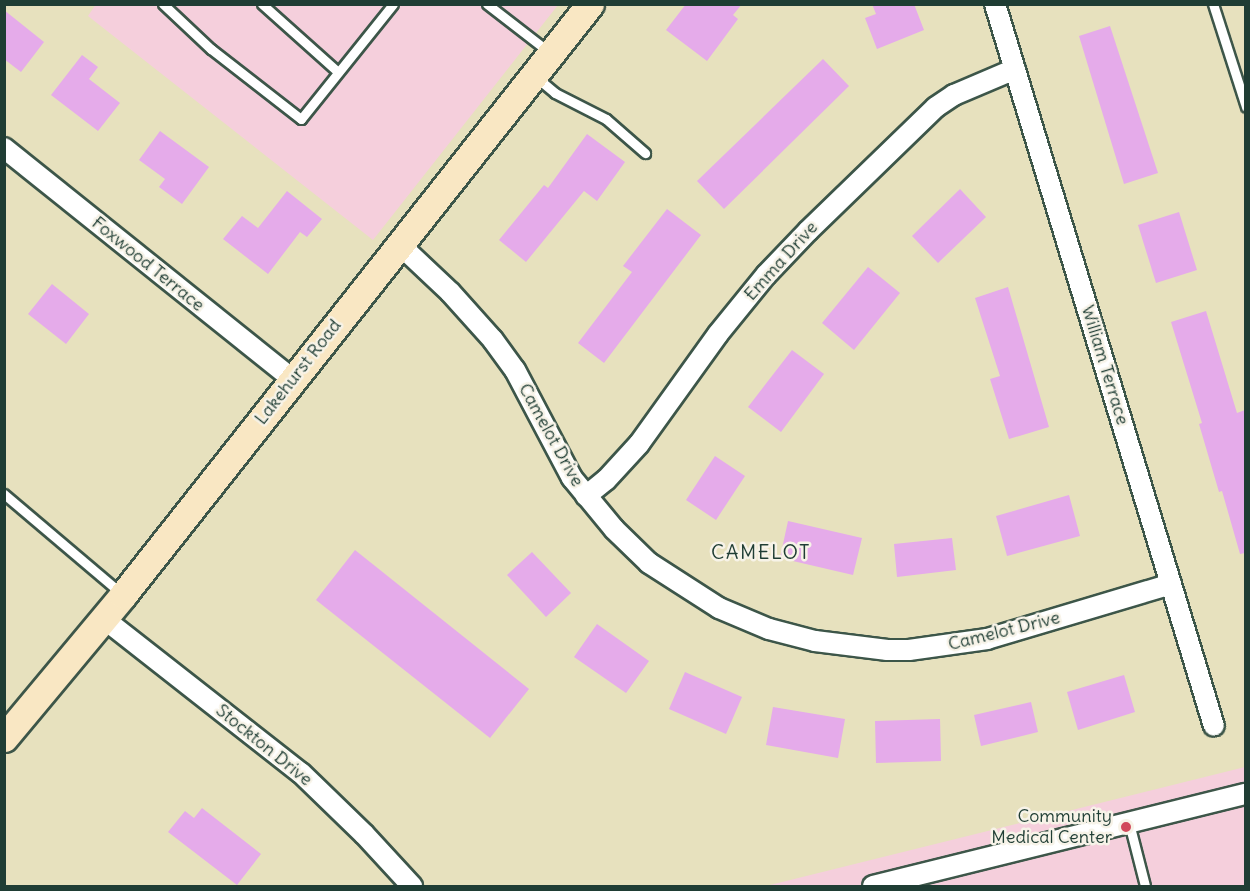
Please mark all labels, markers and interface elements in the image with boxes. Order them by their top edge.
street label: Foxwood Terrace [87,212,209,316]
street label: Emma Drive [740,217,822,305]
street label: William Terrace [1077,303,1133,427]
street label: Lakehurst Road [250,315,346,429]
street label: Camelot Drive [514,380,588,490]
district label: CAMELOT [711,539,811,563]
street label: Camelot Drive [946,607,1062,655]
street label: Stockton Drive [211,700,317,790]
place label: Community Medical Center [991,806,1112,848]
marker: Community Medical Center [1117,818,1135,836]

